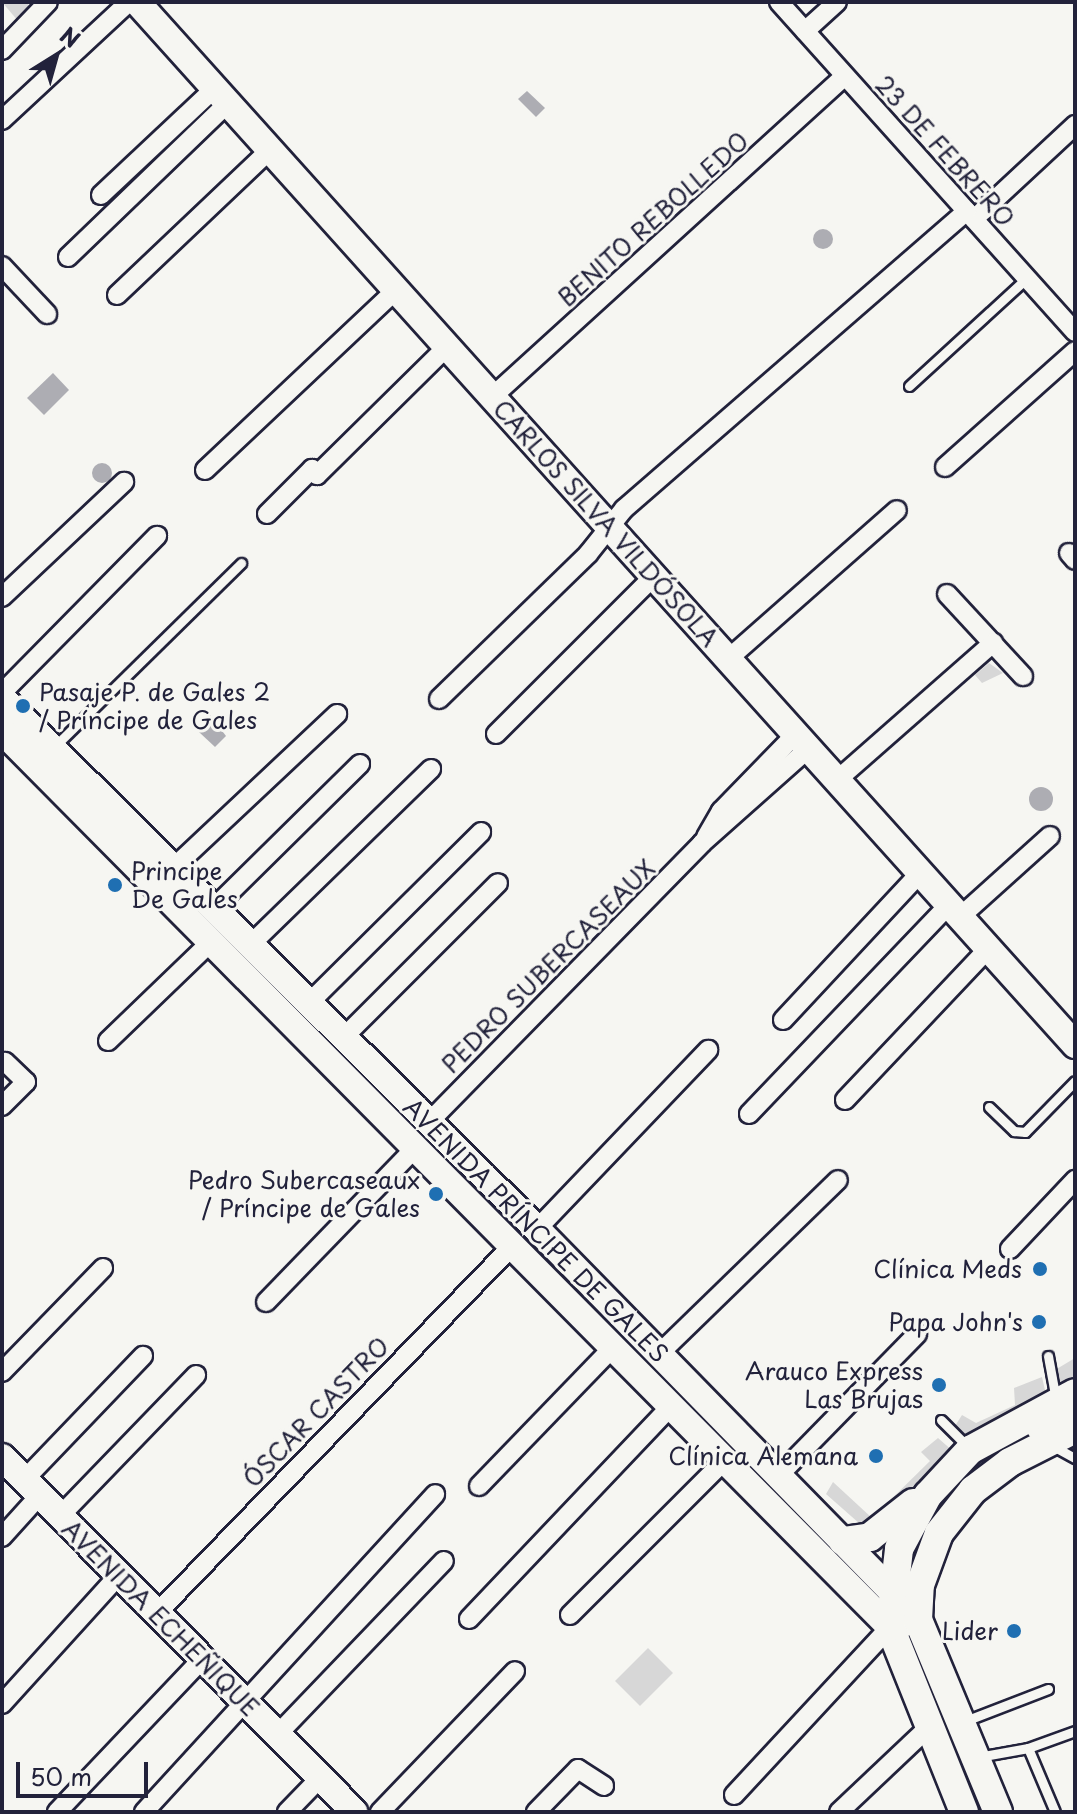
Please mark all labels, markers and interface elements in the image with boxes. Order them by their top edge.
north arrow [16,16,96,96]
text: N [54,18,88,55]
street label: 23 DE FEBRERO [869,69,1021,233]
street label: BENITO REBOLLEDO [552,126,754,312]
street label: CARLOS SILVA VILDÓSOLA [487,393,725,653]
place label: Pasaje P. de Gales 2 / Príncipe de Gales [39,678,275,734]
marker: Pasaje P. de Gales 2 / Príncipe de Gales [14,697,32,715]
street label: PEDRO SUBERCASEAUX [434,852,662,1080]
place label: Principe De Gales [131,857,238,913]
marker: Principe De Gales [106,876,124,894]
street label: AVENIDA PRÍNCIPE DE GALES [398,1092,674,1368]
place label: Pedro Subercaseaux / Príncipe de Gales [187,1166,420,1222]
marker: Pedro Subercaseaux / Príncipe de Gales [427,1185,445,1203]
place label: Clínica Meds [873,1255,1022,1283]
marker: Clínica Meds [1029,1258,1051,1280]
place label: Papa John's [886,1308,1023,1336]
marker: Papa John's [1030,1313,1048,1331]
street label: ÓSCAR CASTRO [236,1330,396,1494]
place label: Arauco Express Las Brujas [743,1357,923,1413]
marker: Arauco Express Las Brujas [930,1376,948,1394]
place label: Clínica Alemana [666,1442,858,1470]
marker: Clínica Alemana [865,1445,887,1467]
street label: AVENIDA ECHEÑIQUE [57,1514,265,1722]
place label: Lider [942,1617,998,1645]
marker: Lider [1005,1622,1023,1640]
scale bar [20,1746,152,1796]
text: 50 m [30,1758,92,1794]

